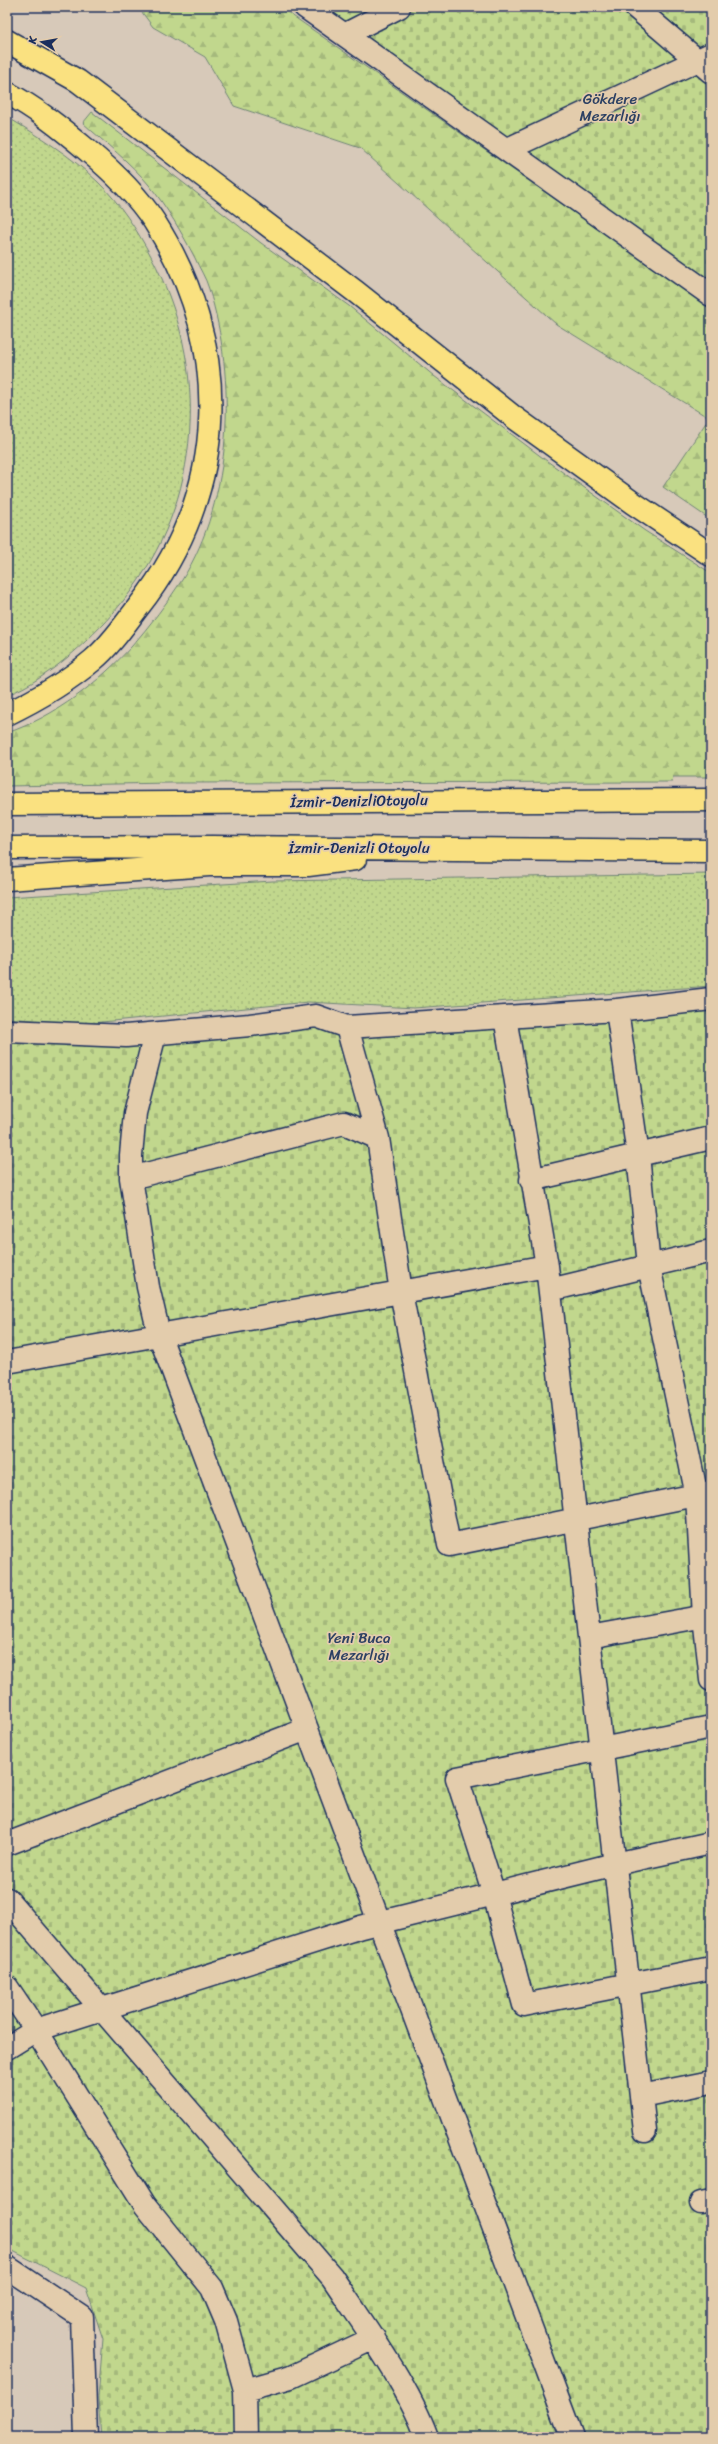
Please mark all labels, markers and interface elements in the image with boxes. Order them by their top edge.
north arrow [22,22,62,62]
text: K [23,34,43,46]
park label: Gökdere Mezarlığı [580,86,640,129]
street label: İzmir-DenizliOtoyolu [289,787,428,815]
street label: İzmir-Denizli Otoyolu [287,835,430,861]
park label: Yeni Buca Mezarlığı [327,1625,391,1668]

